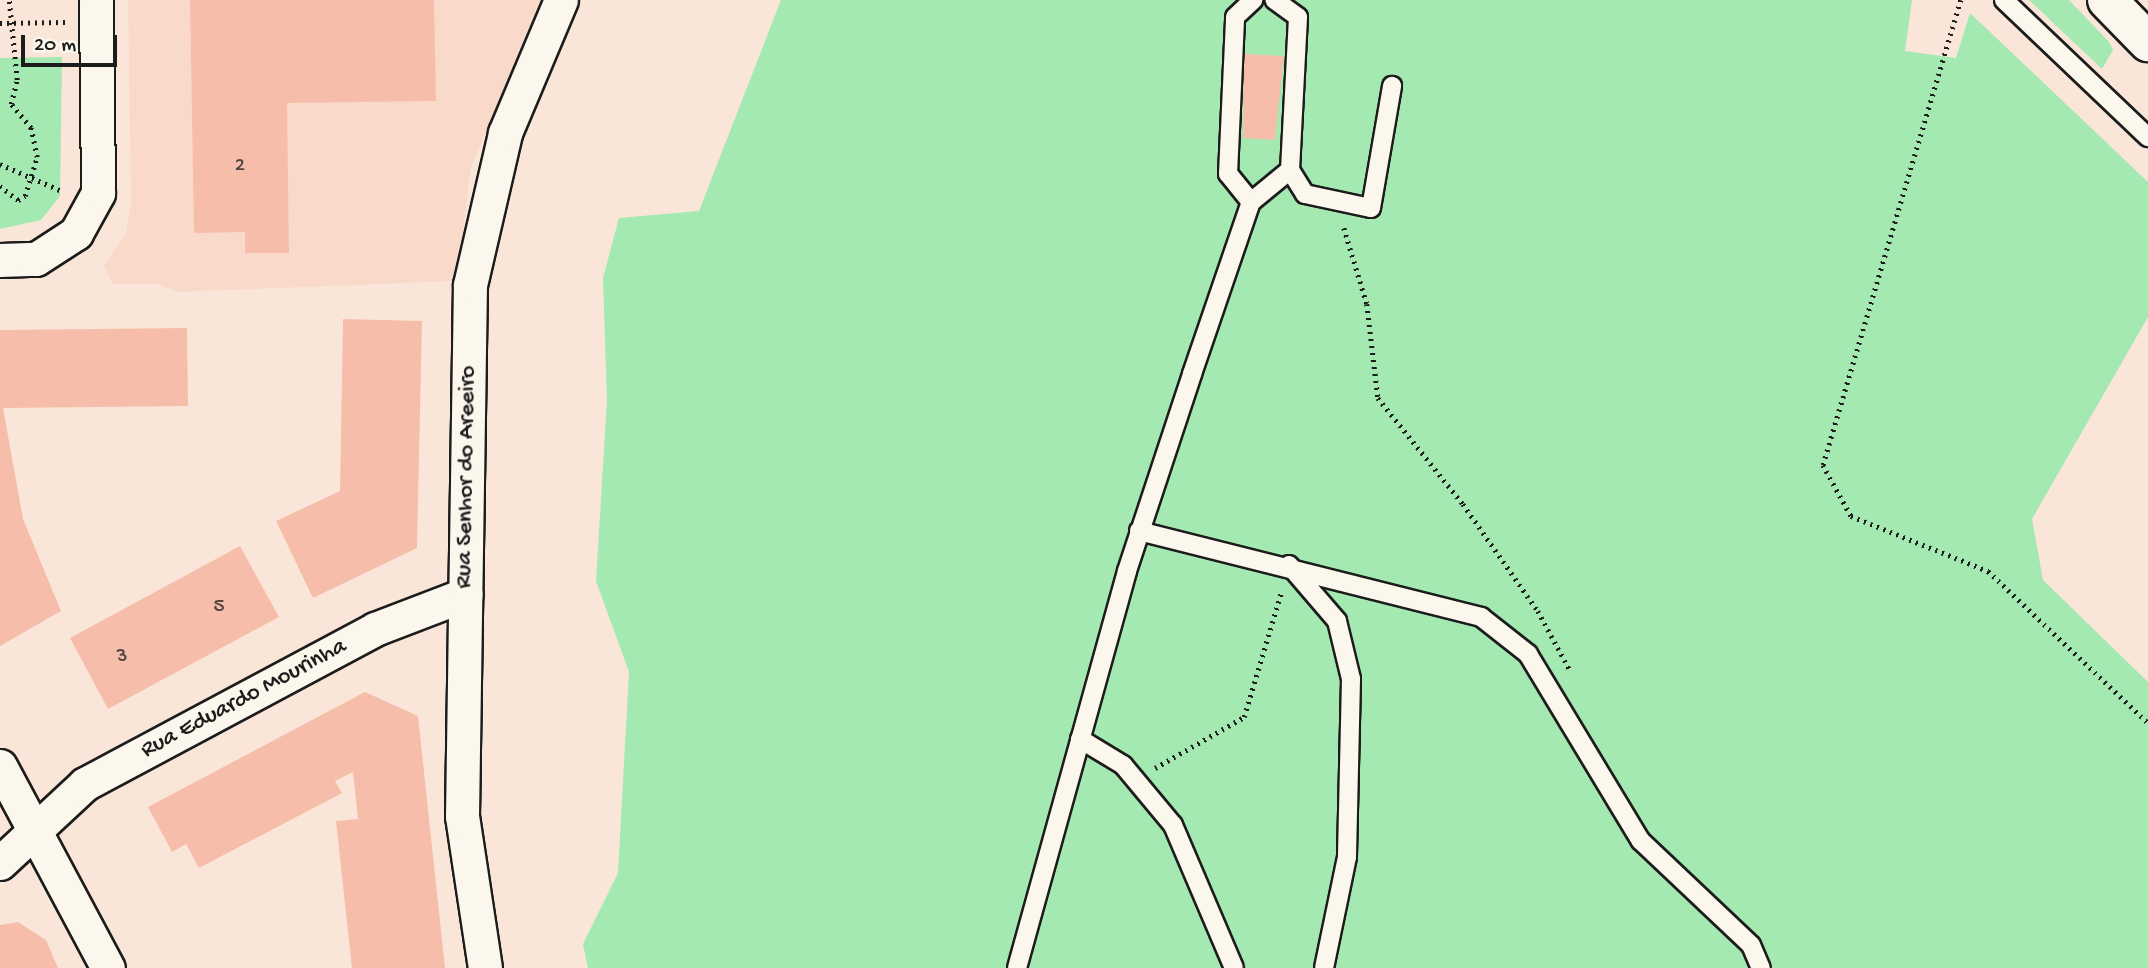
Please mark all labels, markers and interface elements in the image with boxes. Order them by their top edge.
scale bar [24,21,121,65]
text: 20 m [34,34,76,59]
house number: 2 [235,154,245,180]
street label: Rua Senhor do Areeiro [451,365,483,589]
house number: 5 [213,595,225,621]
street label: Rua Eduardo Mourinha [136,633,352,765]
house number: 3 [117,645,127,671]

